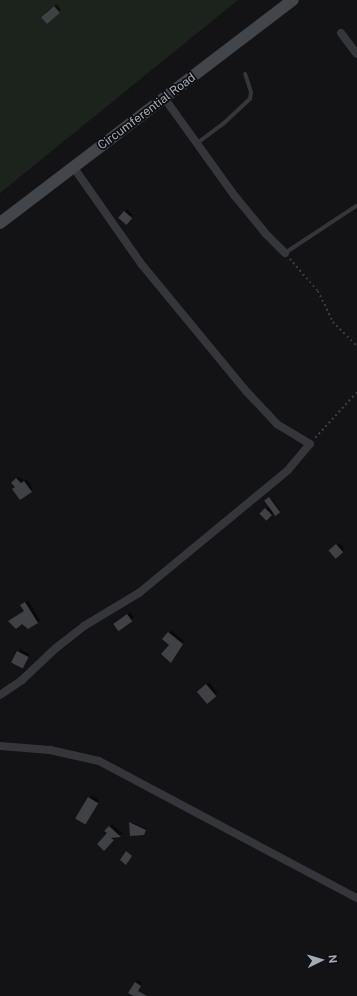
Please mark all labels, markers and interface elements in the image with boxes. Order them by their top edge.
street label: Circumferential Road [95,71,199,153]
north arrow [301,940,341,980]
text: N [327,954,339,964]

